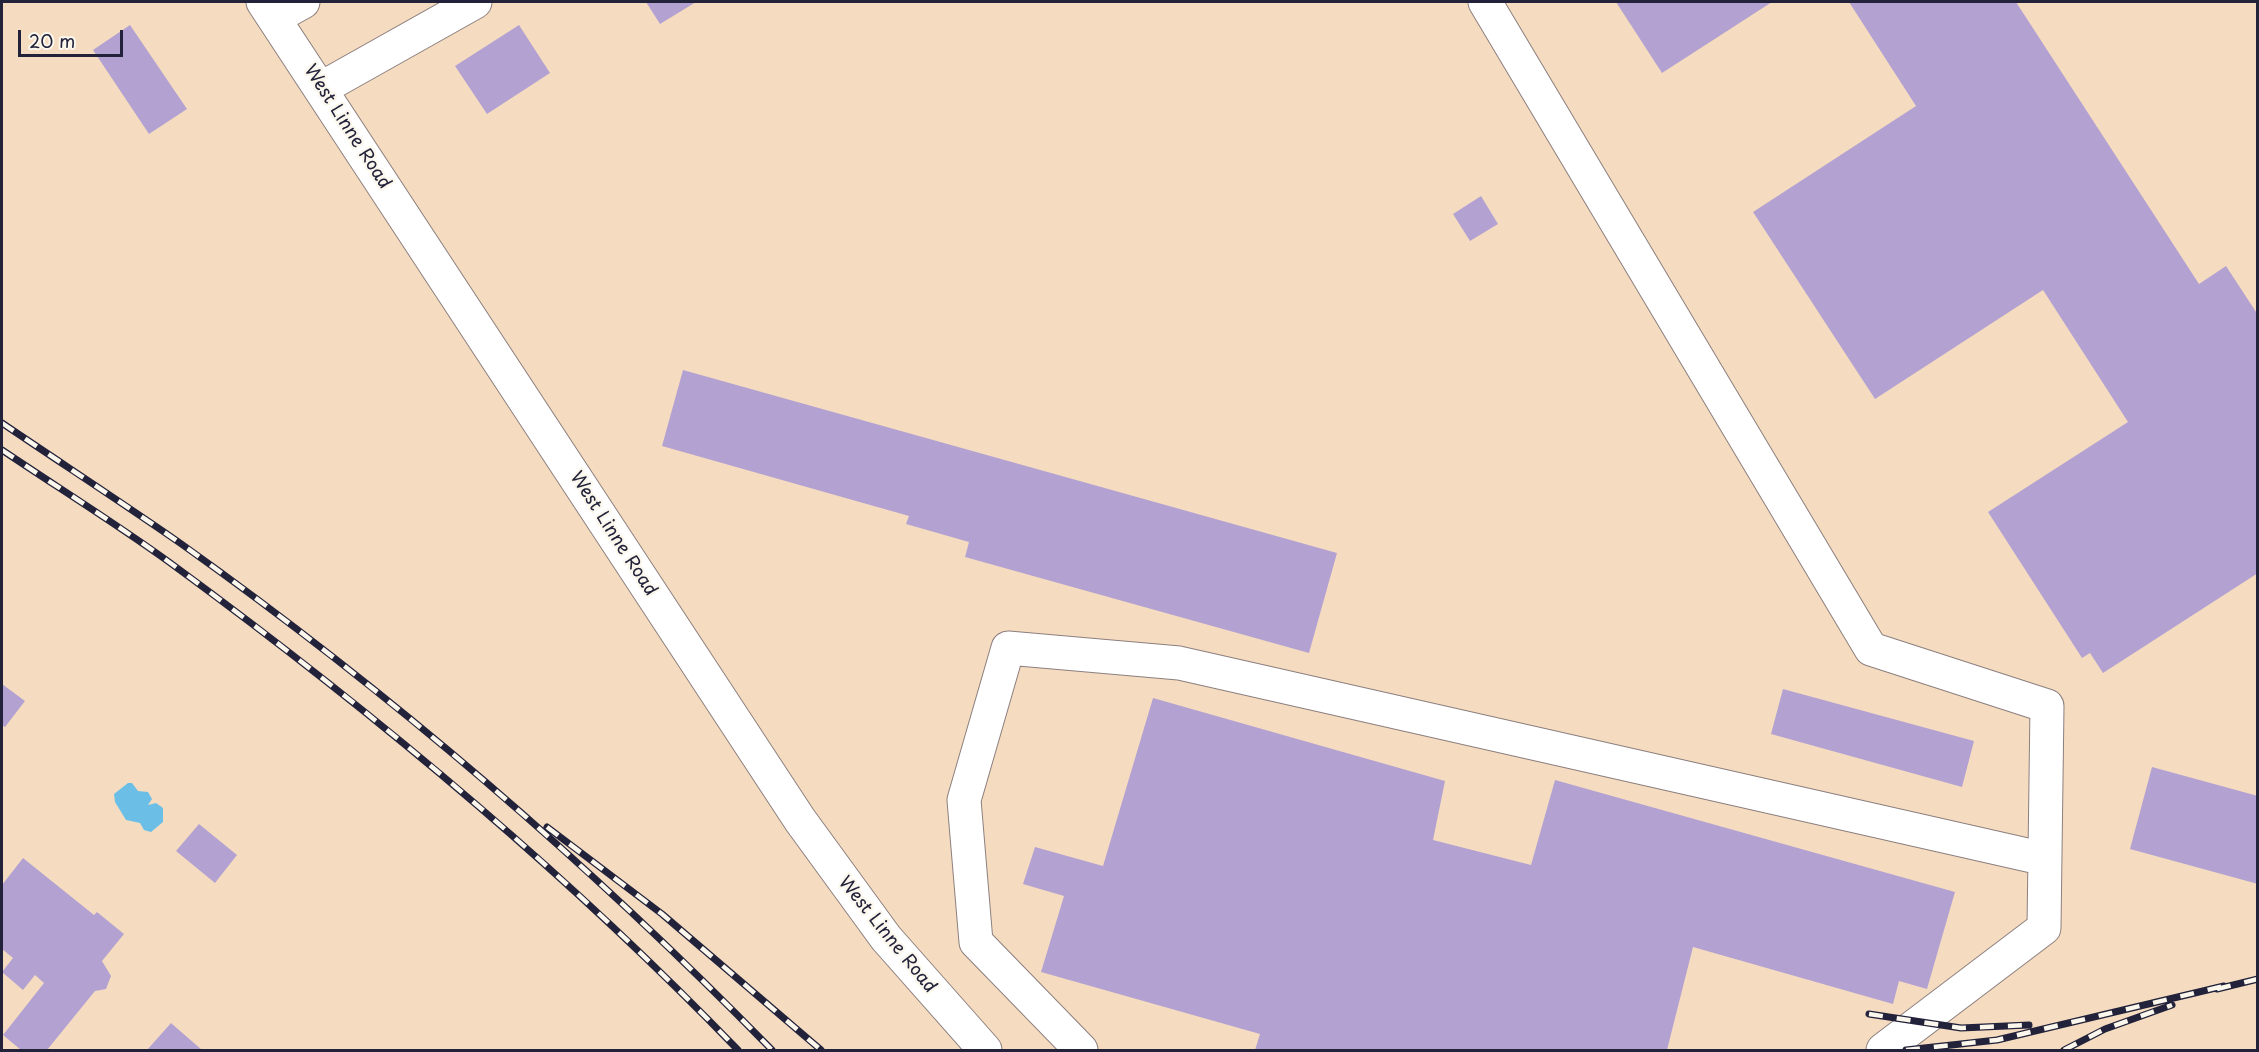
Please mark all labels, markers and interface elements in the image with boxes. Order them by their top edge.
scale bar [21,18,126,56]
text: 20 m [29,27,75,54]
street label: West Linne Road [299,61,395,193]
street label: West Linne Road [565,468,661,600]
street label: West Linne Road [833,872,941,998]

